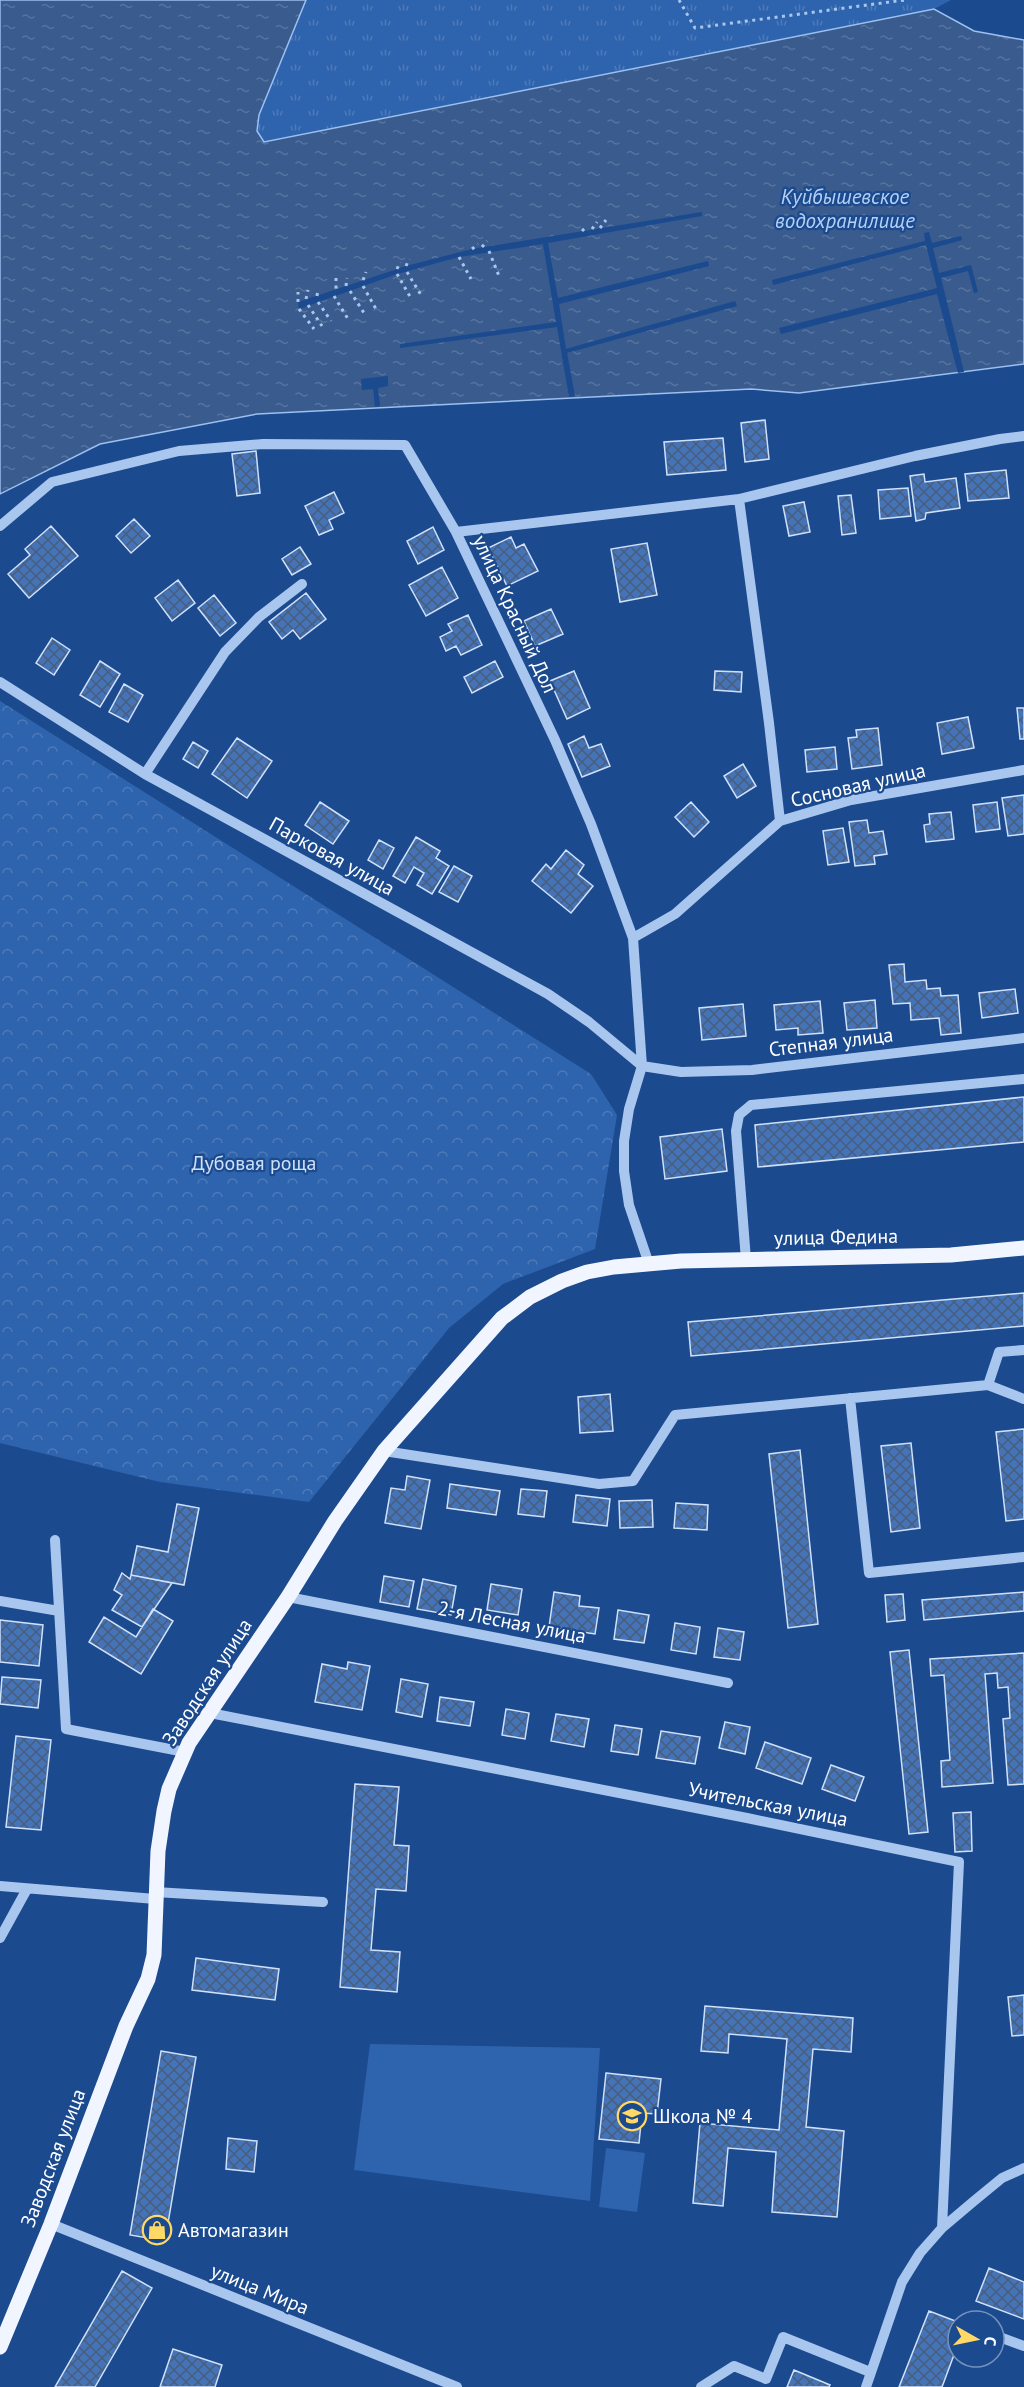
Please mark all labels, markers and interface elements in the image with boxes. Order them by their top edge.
water label: Куйбышевское водохранилище [775,183,915,234]
street label: улица Красный Дол [467,531,563,697]
street label: Сосновая улица [788,757,928,813]
street label: Парковая улица [265,811,399,901]
street label: Степная улица [767,1021,895,1063]
park label: Дубовая роща [192,1150,316,1176]
street label: улица Федина [774,1223,898,1251]
street label: 2-я Лесная улица [436,1595,588,1649]
street label: Заводская улица [156,1614,258,1750]
street label: Учительская улица [686,1776,850,1832]
street label: Заводская улица [15,2085,91,2231]
school or university icon: Школа № 4 [616,2100,648,2132]
place label: Школа № 4 [653,2103,753,2129]
shop icon: Автомагазин [141,2214,173,2246]
place label: Автомагазин [178,2217,289,2243]
street label: улица Мира [207,2258,313,2320]
north arrow [946,2309,1006,2369]
text: С [980,2335,1001,2347]

